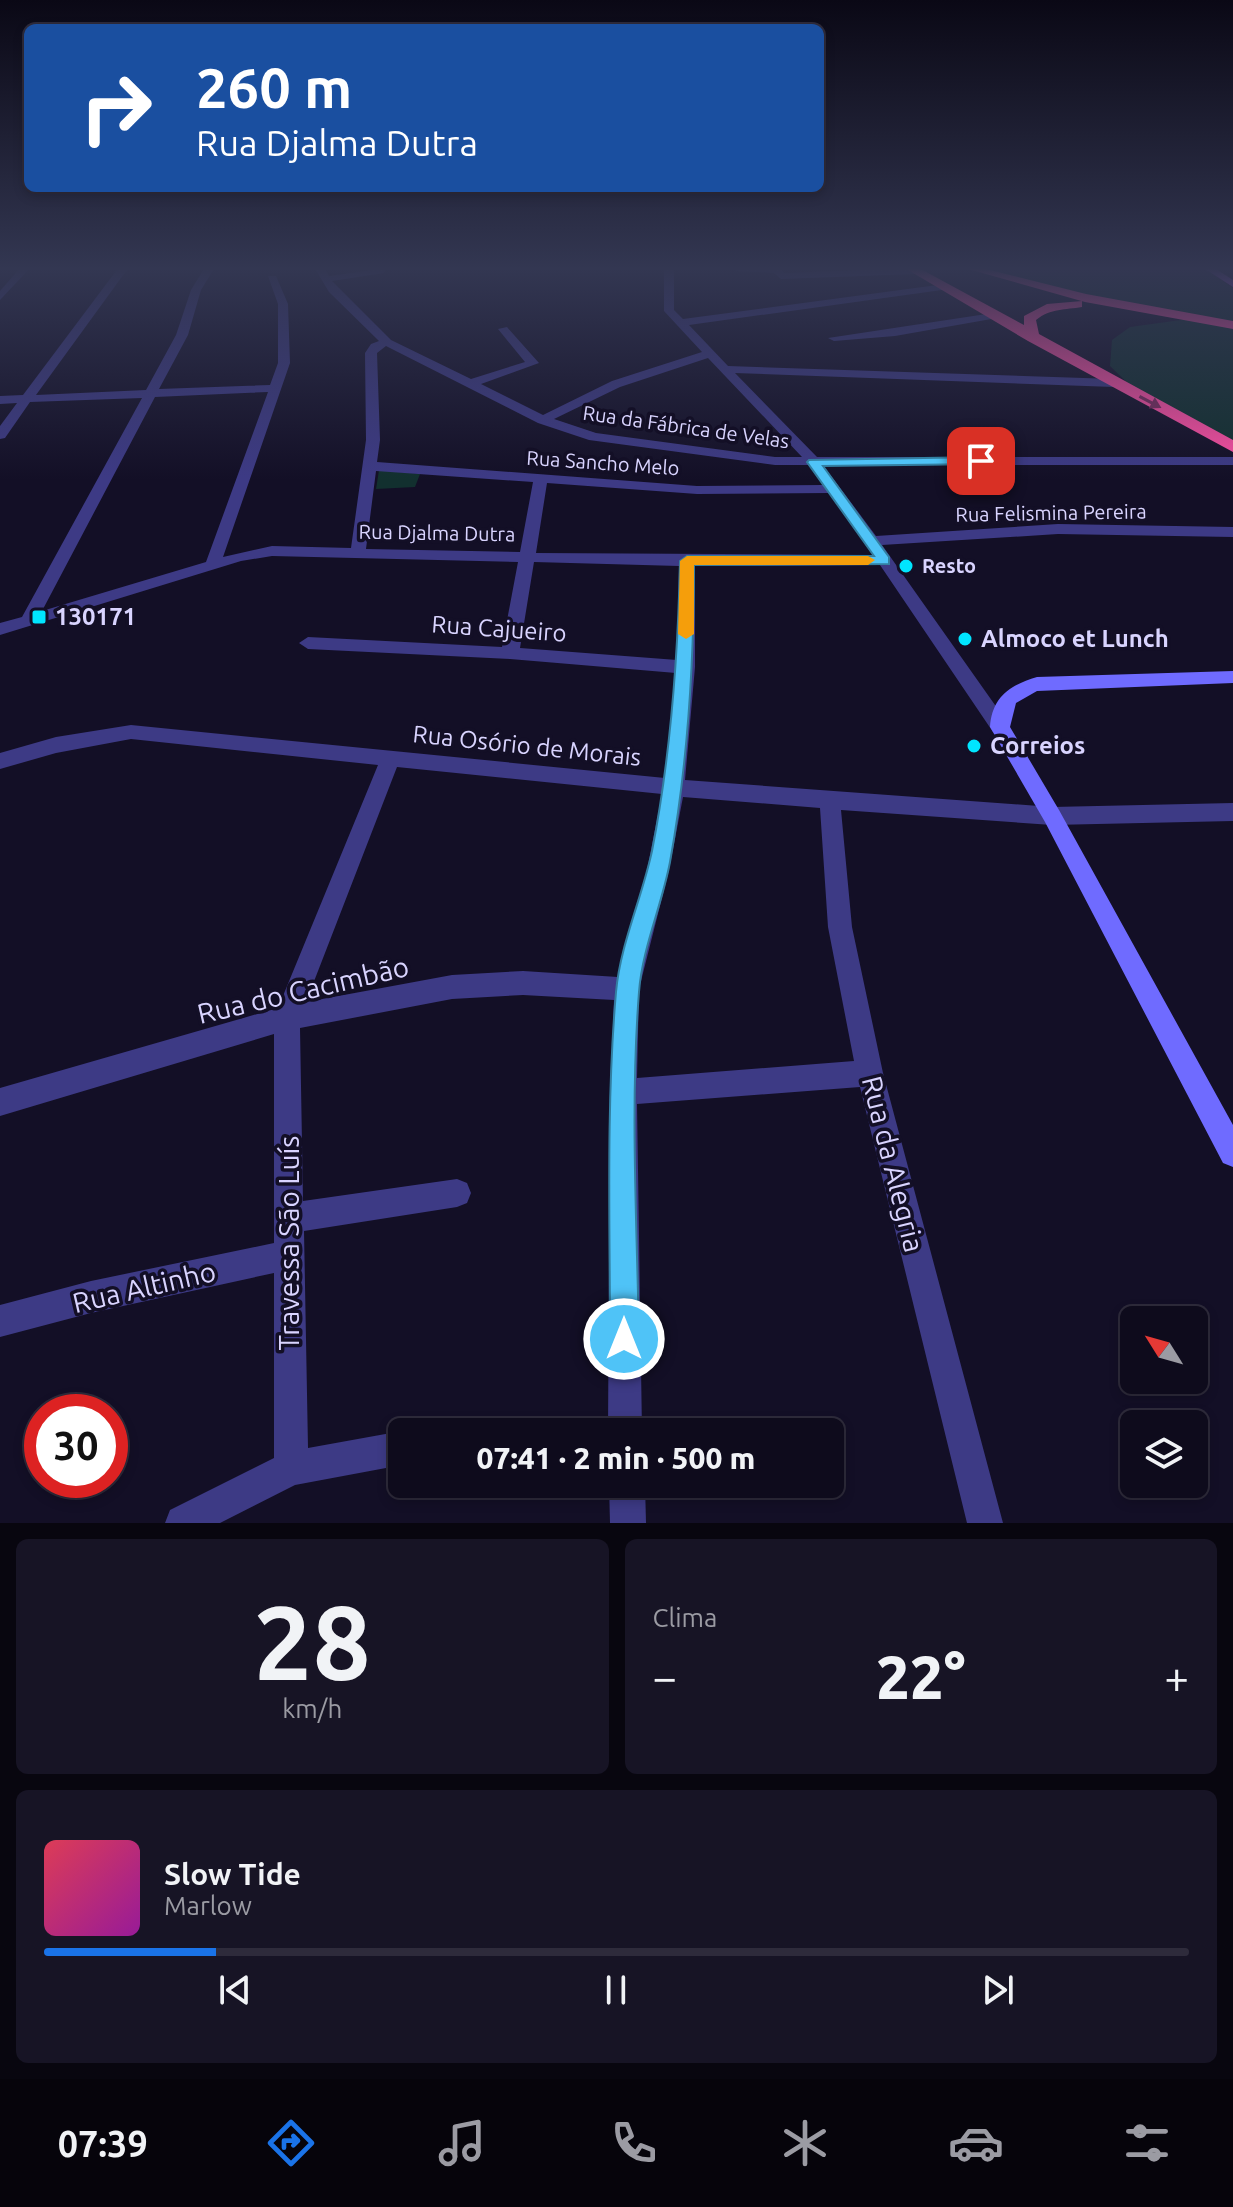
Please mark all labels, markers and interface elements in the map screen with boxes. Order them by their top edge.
icon: right [64,56,168,160]
text: 260 m [196,56,352,119]
text: Rua Djalma Dutra [196,122,478,163]
one-way arrow [1139,395,1161,409]
street label: Rua da Fábrica de Velas [581,401,791,452]
pin [947,427,1015,495]
icon: arrive [959,439,1003,483]
street label: Rua Sancho Melo [526,446,680,479]
street label: Rua Felismina Pereira [955,499,1147,526]
street label: Rua Djalma Dutra [359,520,516,545]
place label: Resto [922,554,976,577]
marker: Resto [897,557,915,575]
place label: 130171 [55,603,136,630]
marker: 130171 [30,608,48,626]
street label: Rua Cajueiro [431,610,567,647]
place label: Almoco et Lunch [981,625,1169,652]
marker: Almoco et Lunch [956,630,974,648]
street label: Rua Osório de Morais [412,720,643,771]
place label: Correios [990,732,1085,759]
marker: Correios [965,737,983,755]
street label: Rua do Cacimbão [194,950,412,1029]
street label: Rua da Alegria [857,1073,930,1255]
street label: Travessa São Luís [273,1136,304,1350]
street label: Rua Altinho [69,1255,218,1318]
position arrow [582,1297,666,1381]
north arrow [1120,1306,1208,1394]
map controls [1120,1306,1208,1498]
speed limit sign: 30 [24,1394,128,1498]
button: layers [1120,1410,1208,1498]
text: 07:41 · 2 min · 500 m [477,1441,755,1475]
text: 28 [254,1583,371,1700]
text: Clima [653,1603,717,1632]
text: 22° [876,1643,965,1710]
text: − [653,1652,677,1701]
text: + [1164,1652,1189,1701]
text: km/h [282,1694,342,1723]
text: Slow Tide [164,1857,301,1891]
text: Marlow [164,1891,252,1920]
icon: previous [213,1968,257,2012]
icon: pause [594,1968,638,2012]
icon: next [976,1968,1020,2012]
icon: directions [263,2115,319,2171]
icon: music [434,2115,490,2171]
icon: phone [606,2115,662,2171]
icon: climate [777,2115,833,2171]
icon: car [948,2115,1004,2171]
icon: filters [1119,2115,1175,2171]
text: 07:39 [58,2123,148,2164]

